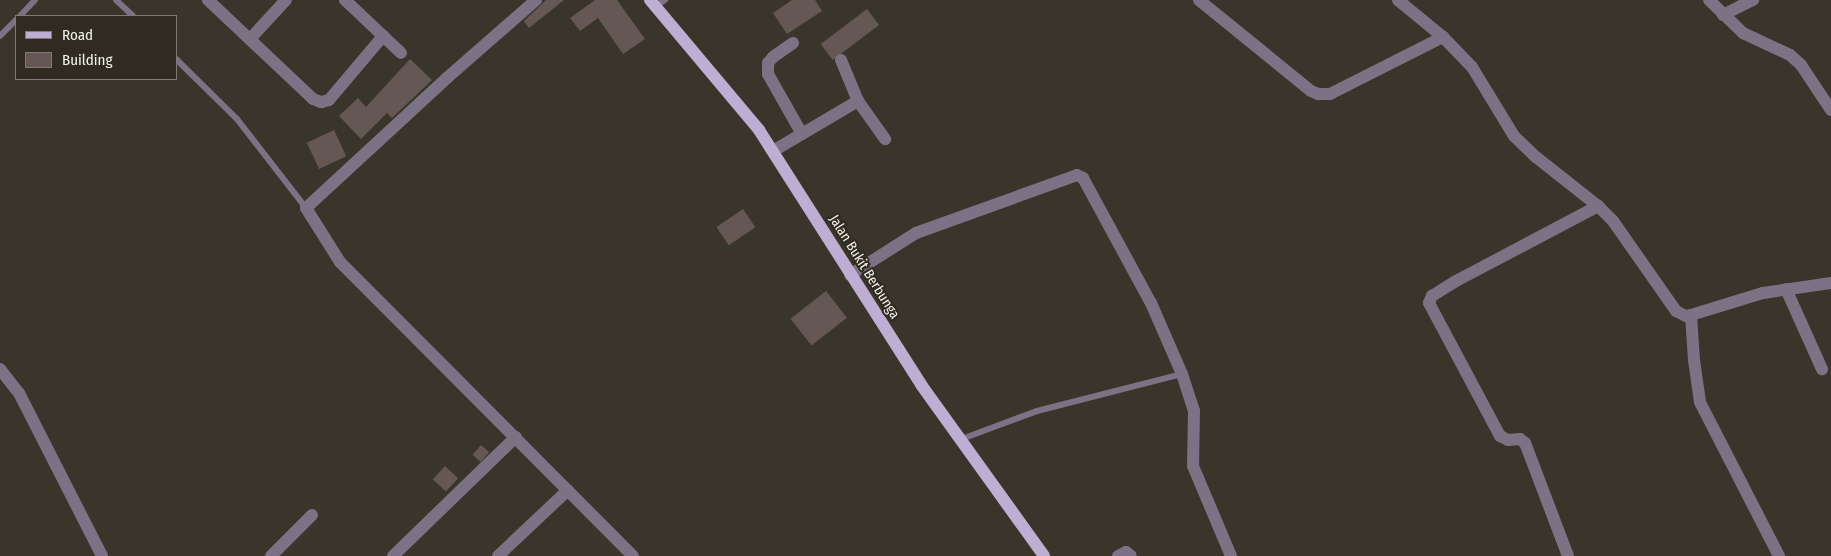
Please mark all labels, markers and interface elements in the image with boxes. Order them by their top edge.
legend [15,15,178,80]
text: Road [62,26,93,44]
text: Building [62,51,113,69]
street label: Jalan Bukit Berbunga [825,212,903,322]

